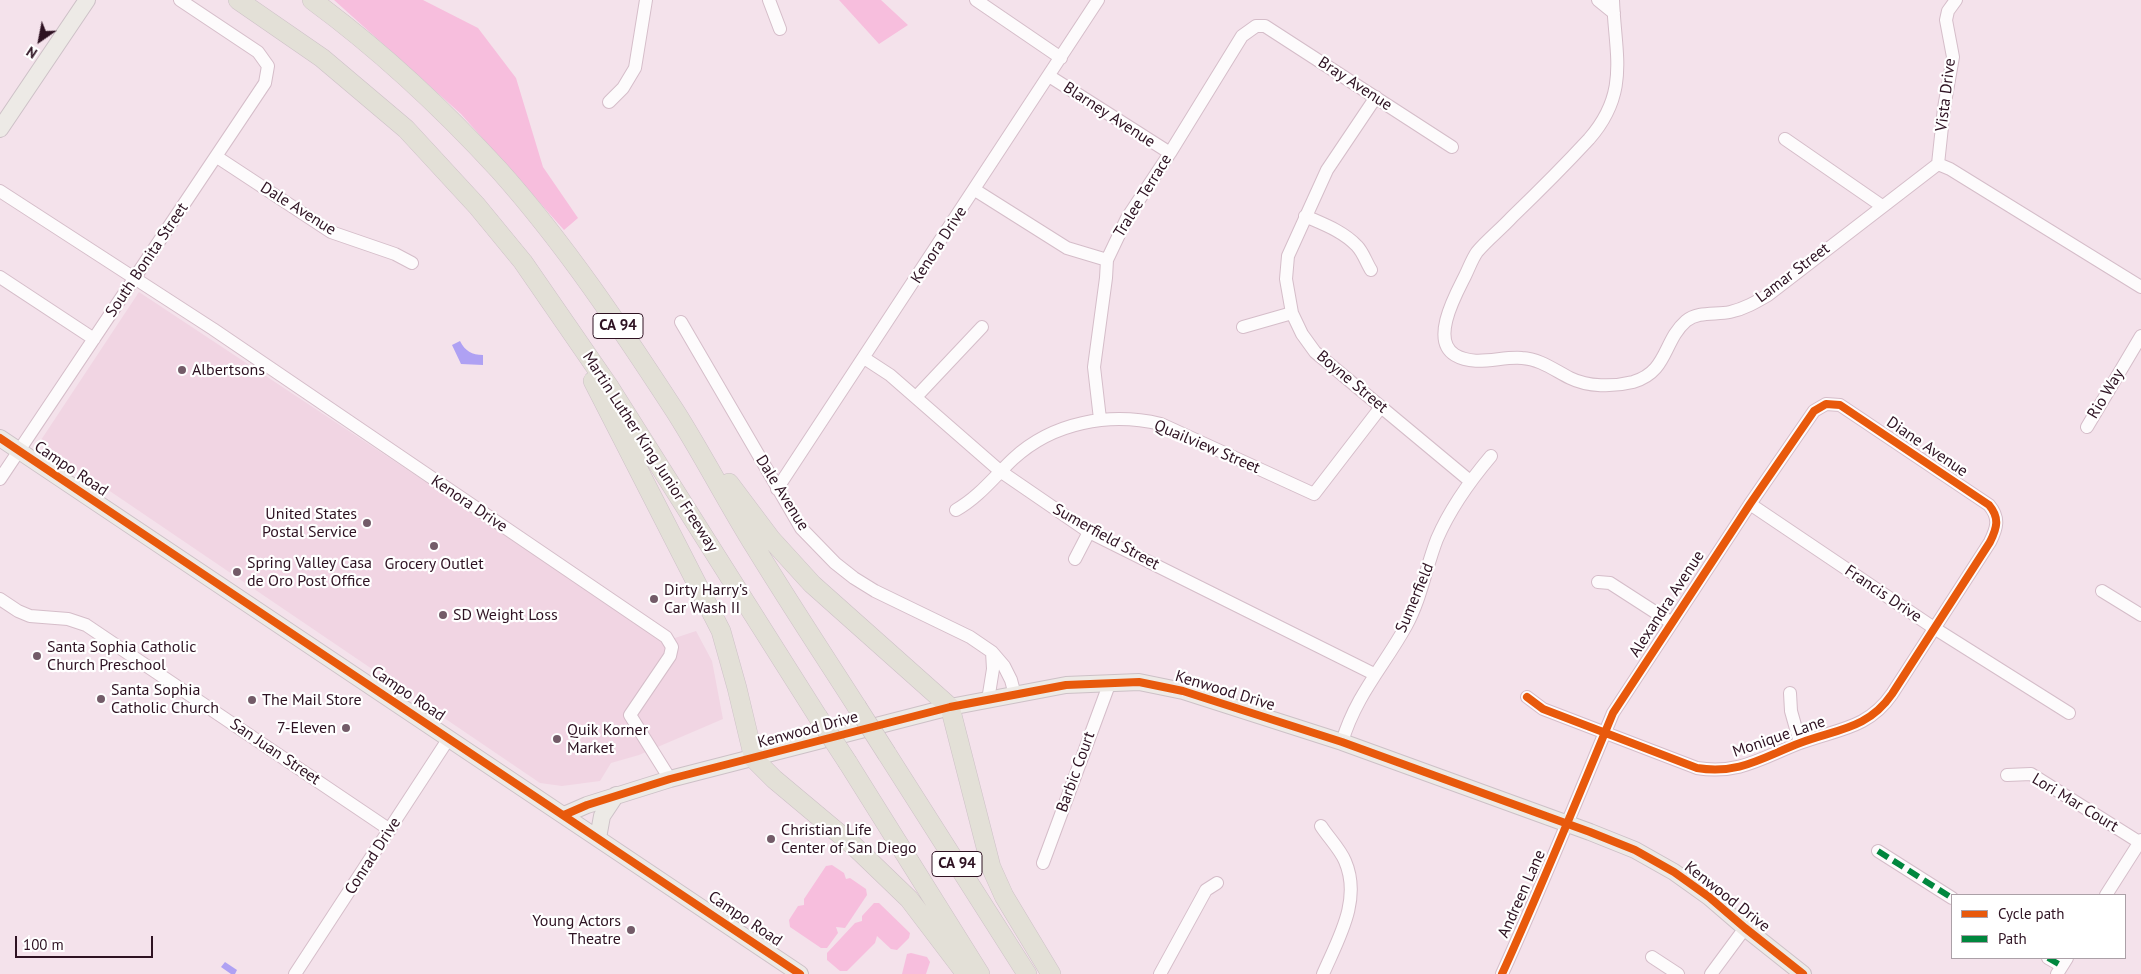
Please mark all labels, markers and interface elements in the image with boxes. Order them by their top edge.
north arrow [15,15,65,65]
text: N [23,43,41,63]
street label: Bray Avenue [1314,53,1396,115]
street label: Vista Drive [1932,57,1960,133]
street label: Blarney Avenue [1059,78,1159,152]
street label: Tralee Terrace [1110,151,1176,241]
street label: Dale Avenue [257,178,339,240]
street label: South Bonita Street [102,199,192,321]
street label: Kenora Drive [907,203,971,287]
street label: Lamar Street [1752,239,1834,307]
road number: CA 94 [593,314,643,338]
street label: Boyne Street [1312,347,1392,417]
street label: Martin Luther King Junior Freeway [578,348,722,556]
place label: Albertsons [192,360,265,380]
marker: Albertsons [176,364,188,376]
street label: Rio Way [2084,366,2128,422]
street label: Diane Avenue [1883,413,1971,481]
street label: Quailview Street [1151,416,1263,478]
street label: Campo Road [30,437,112,501]
street label: Dale Avenue [751,452,813,534]
street label: Kenora Drive [427,471,511,537]
street label: Sumerfield Street [1049,500,1163,574]
place label: United States Postal Service [262,504,357,542]
marker: United States Postal Service [361,517,373,529]
marker: Grocery Outlet [428,540,440,552]
street label: Alexandra Avenue [1625,547,1709,661]
place label: Spring Valley Casa de Oro Post Office [247,553,372,591]
place label: Grocery Outlet [384,554,484,574]
street label: Sumerfield [1392,560,1438,636]
street label: Francis Drive [1841,561,1925,627]
marker: Spring Valley Casa de Oro Post Office [231,566,243,578]
place label: Dirty Harry's Car Wash II [664,580,748,618]
marker: Dirty Harry's Car Wash II [648,593,660,605]
place label: SD Weight Loss [453,605,558,625]
marker: SD Weight Loss [437,609,449,621]
place label: Santa Sophia Catholic Church Preschool [47,637,197,675]
marker: Santa Sophia Catholic Church Preschool [31,650,43,662]
street label: Campo Road [367,662,449,726]
street label: Kenwood Drive [1173,667,1277,715]
place label: Santa Sophia Catholic Church [111,680,219,718]
place label: The Mail Store [262,690,362,710]
marker: Santa Sophia Catholic Church [95,693,107,705]
marker: The Mail Store [246,694,258,706]
street label: Kenwood Drive [756,707,860,753]
street label: Monique Lane [1730,712,1828,762]
street label: San Juan Street [226,715,324,789]
place label: 7-Eleven [277,718,336,738]
place label: Quik Korner Market [567,720,648,758]
marker: 7-Eleven [340,722,352,734]
street label: Barbic Court [1053,729,1099,815]
marker: Quik Korner Market [551,733,563,745]
street label: Lori Mar Court [2028,770,2122,836]
street label: Conrad Drive [341,814,405,898]
place label: Christian Life Center of San Diego [781,820,917,858]
marker: Christian Life Center of San Diego [765,833,777,845]
street label: Andreen Lane [1494,847,1550,941]
road number: CA 94 [932,852,982,876]
street label: Kenwood Drive [1680,858,1774,936]
street label: Campo Road [704,887,786,951]
legend [1951,894,2126,959]
text: Cycle path [1998,904,2064,923]
place label: Young Actors Theatre [532,911,621,949]
marker: Young Actors Theatre [625,924,637,936]
scale bar [18,926,155,958]
text: Path [1998,929,2027,948]
text: 100 m [23,935,64,954]

